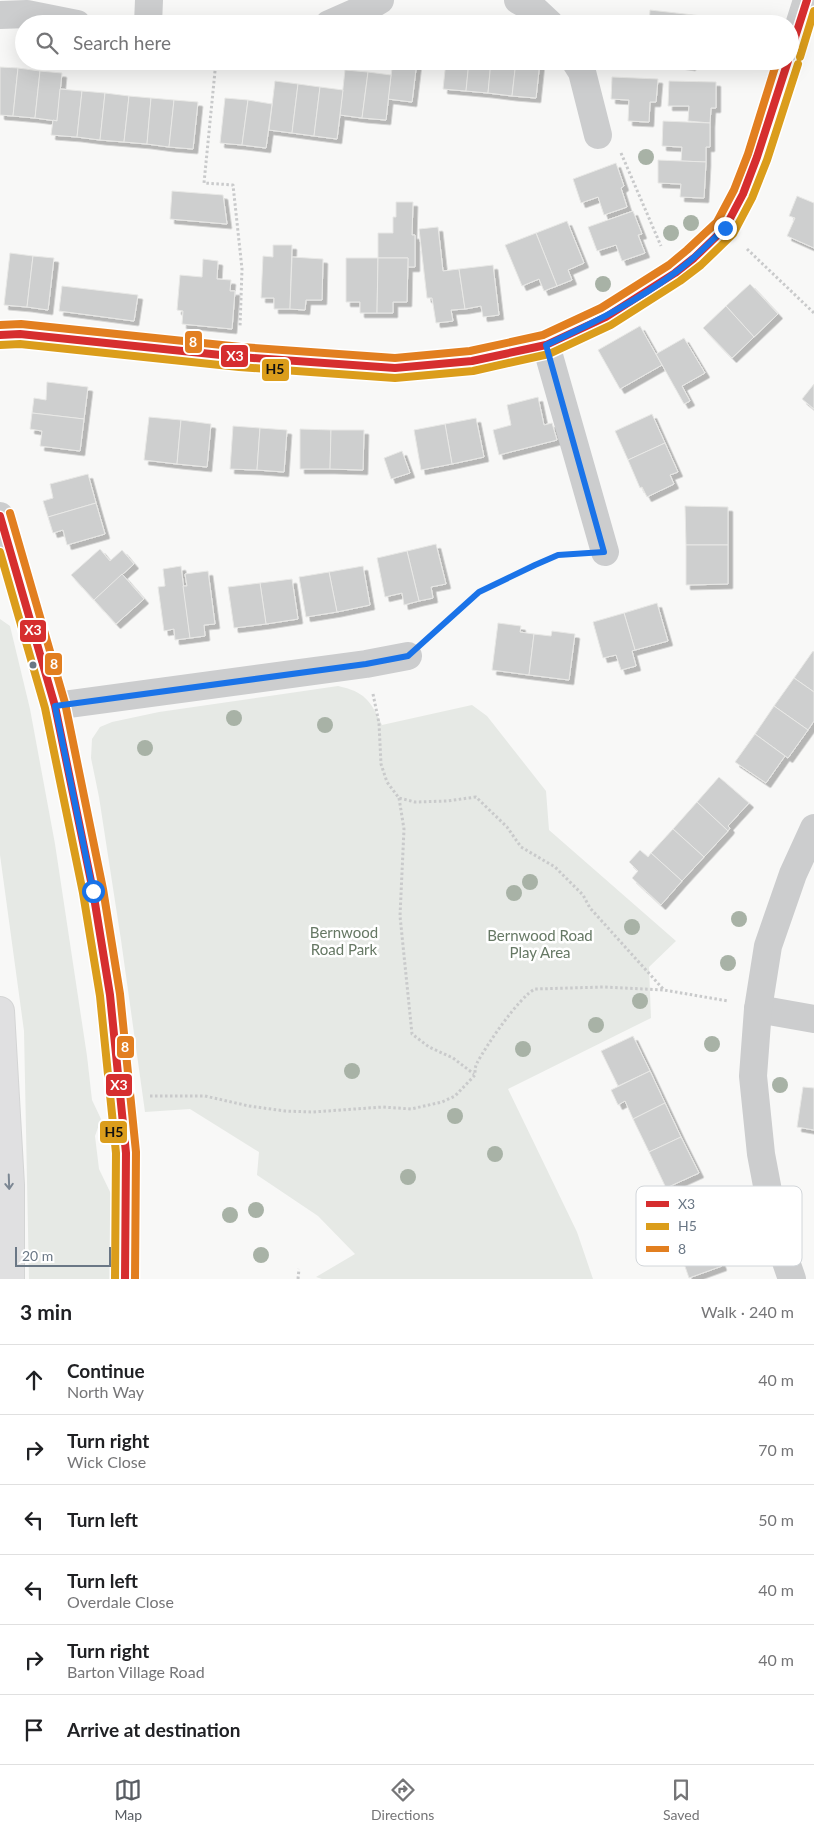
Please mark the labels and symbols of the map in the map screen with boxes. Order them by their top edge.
route end [714,217,737,240]
line badge: 8 [184,330,203,354]
text: 8 [189,333,197,350]
line badge: X3 [220,344,249,368]
text: X3 [226,347,244,364]
line badge: H5 [261,358,290,382]
text: H5 [266,360,284,377]
line badge: X3 [19,619,47,643]
text: X3 [24,621,42,638]
line badge: 8 [44,652,63,676]
text: 8 [50,655,58,672]
unlabelled marker [28,660,38,670]
route start [82,880,105,903]
park label: Bernwood Road Park [310,923,378,958]
park label: Bernwood Road Play Area [487,926,593,961]
line badge: 8 [116,1035,135,1059]
text: 8 [121,1038,129,1055]
line badge: X3 [105,1073,133,1097]
text: X3 [110,1076,128,1093]
line badge: H5 [99,1120,128,1144]
text: H5 [105,1123,123,1140]
one-way arrow [5,1174,14,1190]
legend [636,1186,802,1266]
text: X3 [678,1195,695,1212]
text: H5 [678,1217,697,1234]
text: 8 [678,1240,686,1257]
scale bar [15,1244,111,1267]

